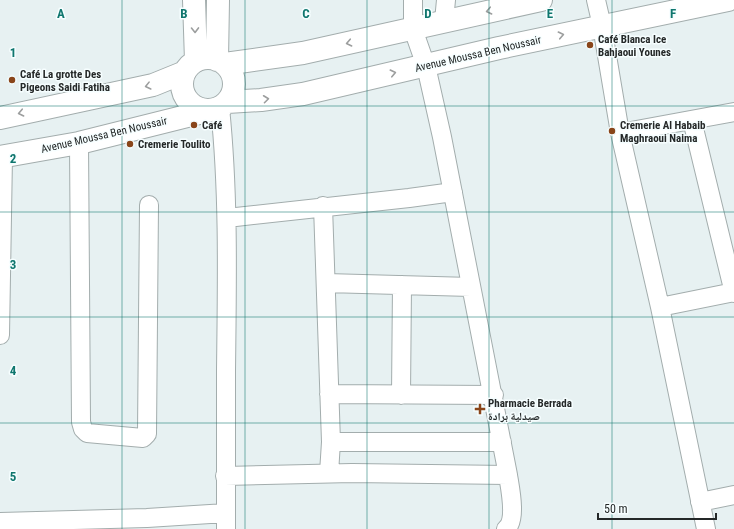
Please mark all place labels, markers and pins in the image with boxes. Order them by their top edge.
place label: Café Blanca Ice Bahjaoui Younes [598,33,671,59]
marker: Café Blanca Ice Bahjaoui Younes [585,40,595,50]
place label: Café La grotte Des Pigeons Saidi Fatiha [20,68,110,94]
marker: Café La grotte Des Pigeons Saidi Fatiha [7,75,17,85]
place label: Café [202,119,222,132]
place label: Cremerie Al Habaib Maghraoui Naima [620,119,706,145]
marker: Café [189,120,199,130]
marker: Cremerie Al Habaib Maghraoui Naima [607,126,617,136]
place label: Cremerie Toulito [138,138,211,151]
marker: Cremerie Toulito [125,139,135,149]
place label: Pharmacie Berrada صيدلية برادة [488,397,572,423]
marker: Pharmacie Berrada صيدلية برادة [475,404,485,414]

